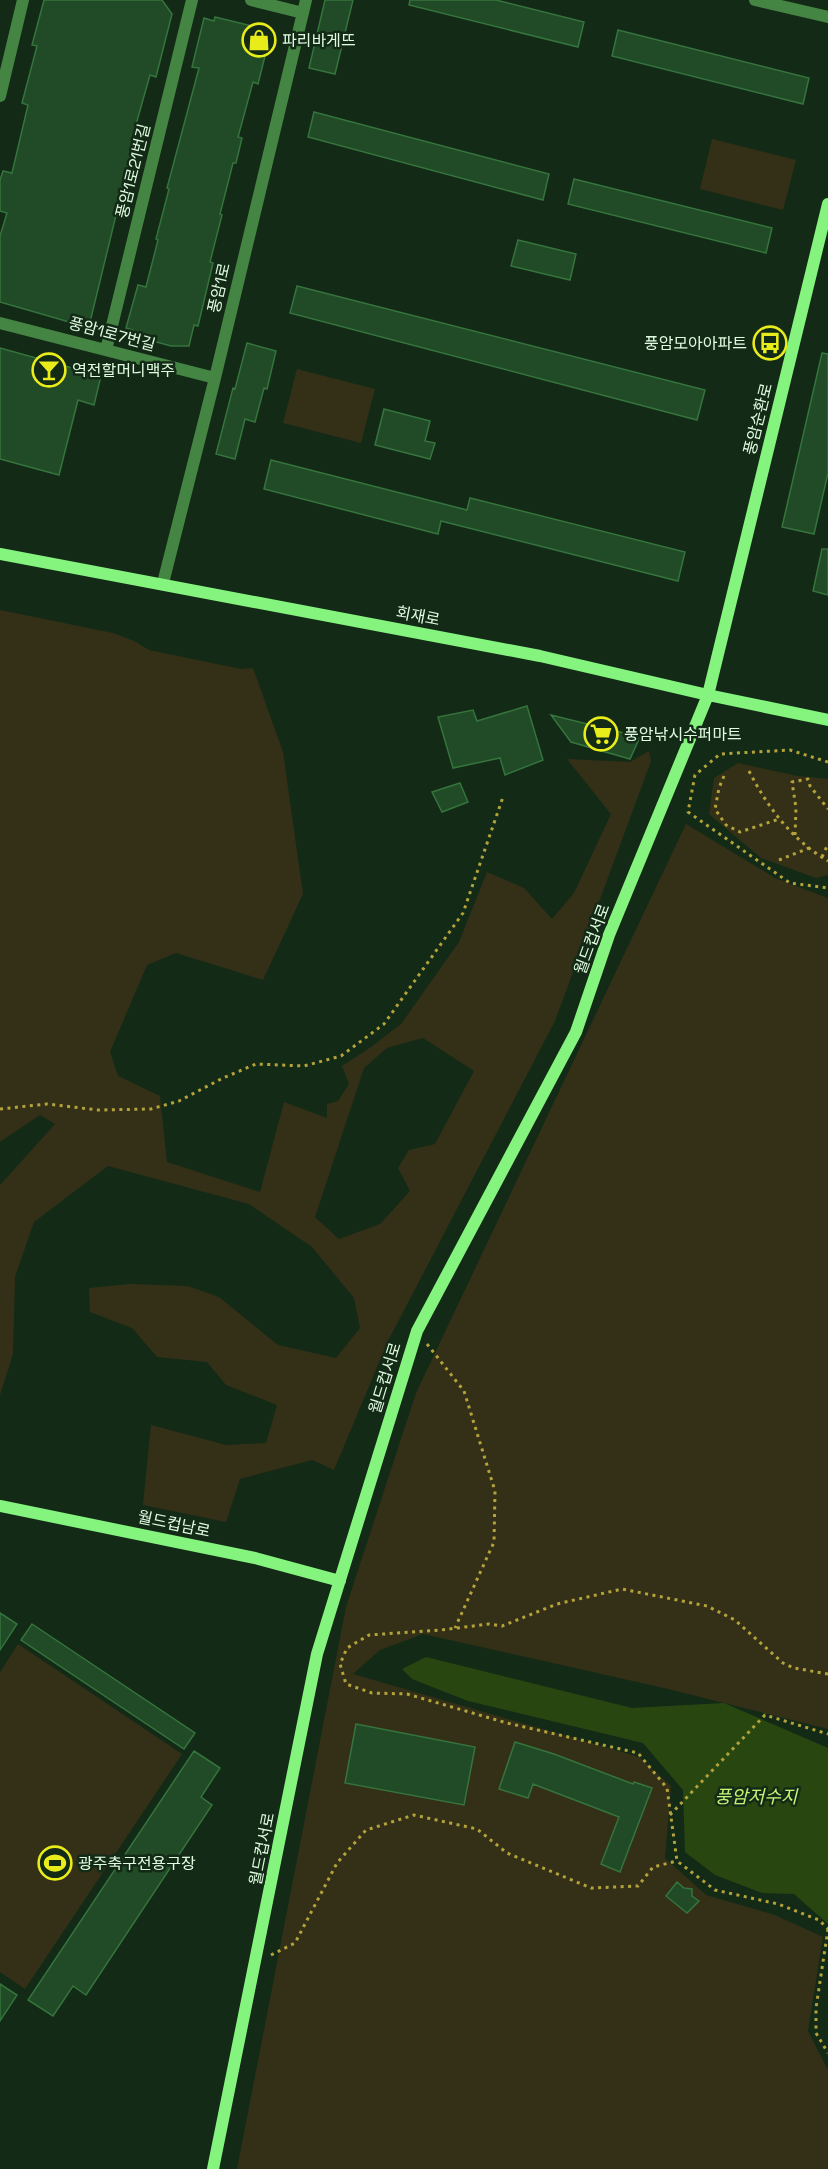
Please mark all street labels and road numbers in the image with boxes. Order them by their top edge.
street label: 풍암1로21번길 [111,122,155,220]
street label: 풍암1로 [203,261,235,315]
street label: 풍암1로7번길 [66,312,158,356]
street label: 풍암순환로 [739,380,777,457]
street label: 회재로 [394,601,442,631]
street label: 월드컵서로 [570,901,615,977]
street label: 월드컵서로 [364,1339,406,1416]
street label: 월드컵남로 [136,1506,212,1542]
street label: 월드컵서로 [245,1811,279,1887]

